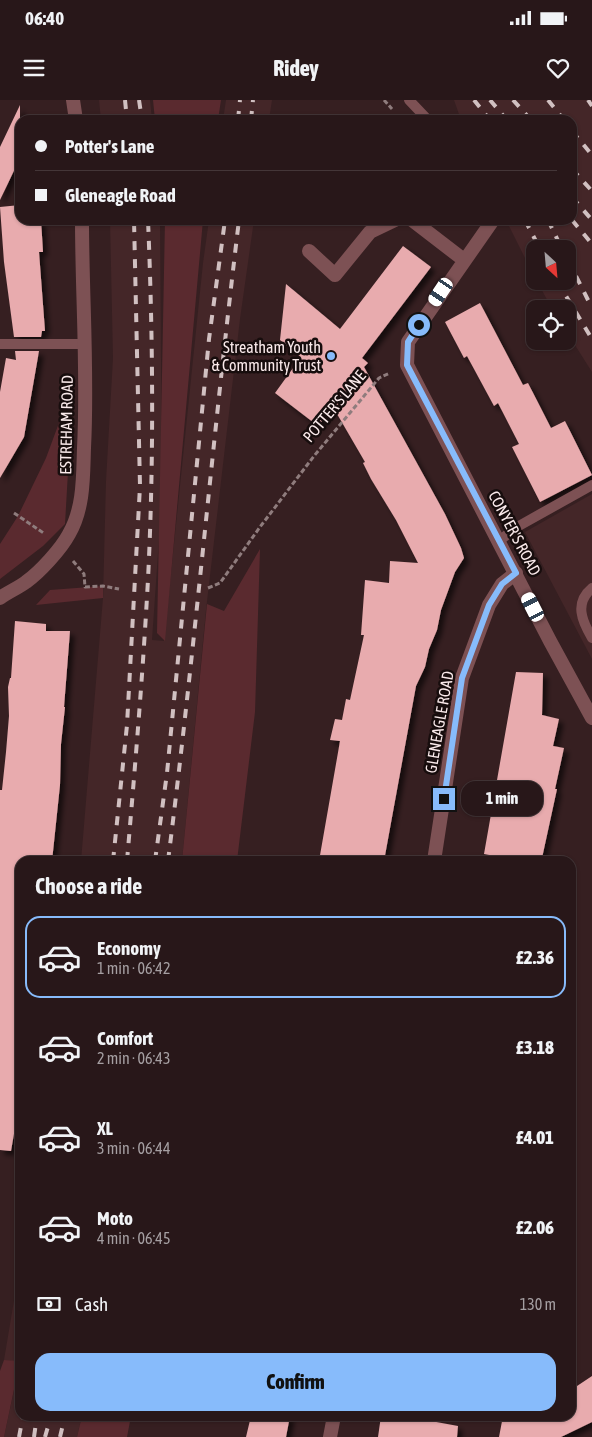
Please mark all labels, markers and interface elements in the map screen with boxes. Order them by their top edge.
text: 06:40 [25,7,64,29]
icon: menu [20,54,48,82]
icon: heart [544,54,572,82]
text: Ridey [273,55,319,81]
text: Potter's Lane [65,135,155,157]
text: Gleneagle Road [65,184,176,206]
north arrow [526,240,576,290]
map controls [526,240,576,350]
car [426,275,455,309]
button: locate [526,300,576,350]
route start [408,314,430,336]
place label: Streatham Youth & Community Trust [211,338,321,375]
marker: Streatham Youth & Community Trust [325,350,337,362]
street label: POTTER'S LANE [299,367,369,445]
street label: ESTREHAM ROAD [56,375,76,475]
street label: CONYER'S ROAD [485,488,545,578]
car [519,590,546,624]
street label: GLENEAGLE ROAD [421,670,457,774]
callout: 1 min [462,782,544,816]
route end [433,788,455,810]
text: 1 min [486,789,518,807]
text: Choose a ride [35,873,142,899]
icon: car [37,935,82,980]
text: Economy [97,937,161,959]
text: £2.36 [516,946,554,968]
text: 1 min · 06:42 [97,959,170,977]
icon: car [37,1025,82,1070]
text: Comfort [97,1027,153,1049]
text: £3.18 [516,1036,554,1058]
text: 2 min · 06:43 [97,1049,170,1067]
icon: car [37,1115,82,1160]
text: XL [97,1117,113,1139]
text: £4.01 [516,1126,554,1148]
text: 3 min · 06:44 [97,1139,170,1157]
icon: car [37,1205,82,1250]
text: Moto [97,1207,133,1229]
text: £2.06 [516,1216,554,1238]
text: 4 min · 06:45 [97,1229,170,1247]
icon: cash [35,1290,63,1318]
text: Cash [75,1293,108,1315]
text: 130 m [520,1295,556,1313]
button: Confirm [35,1353,556,1411]

